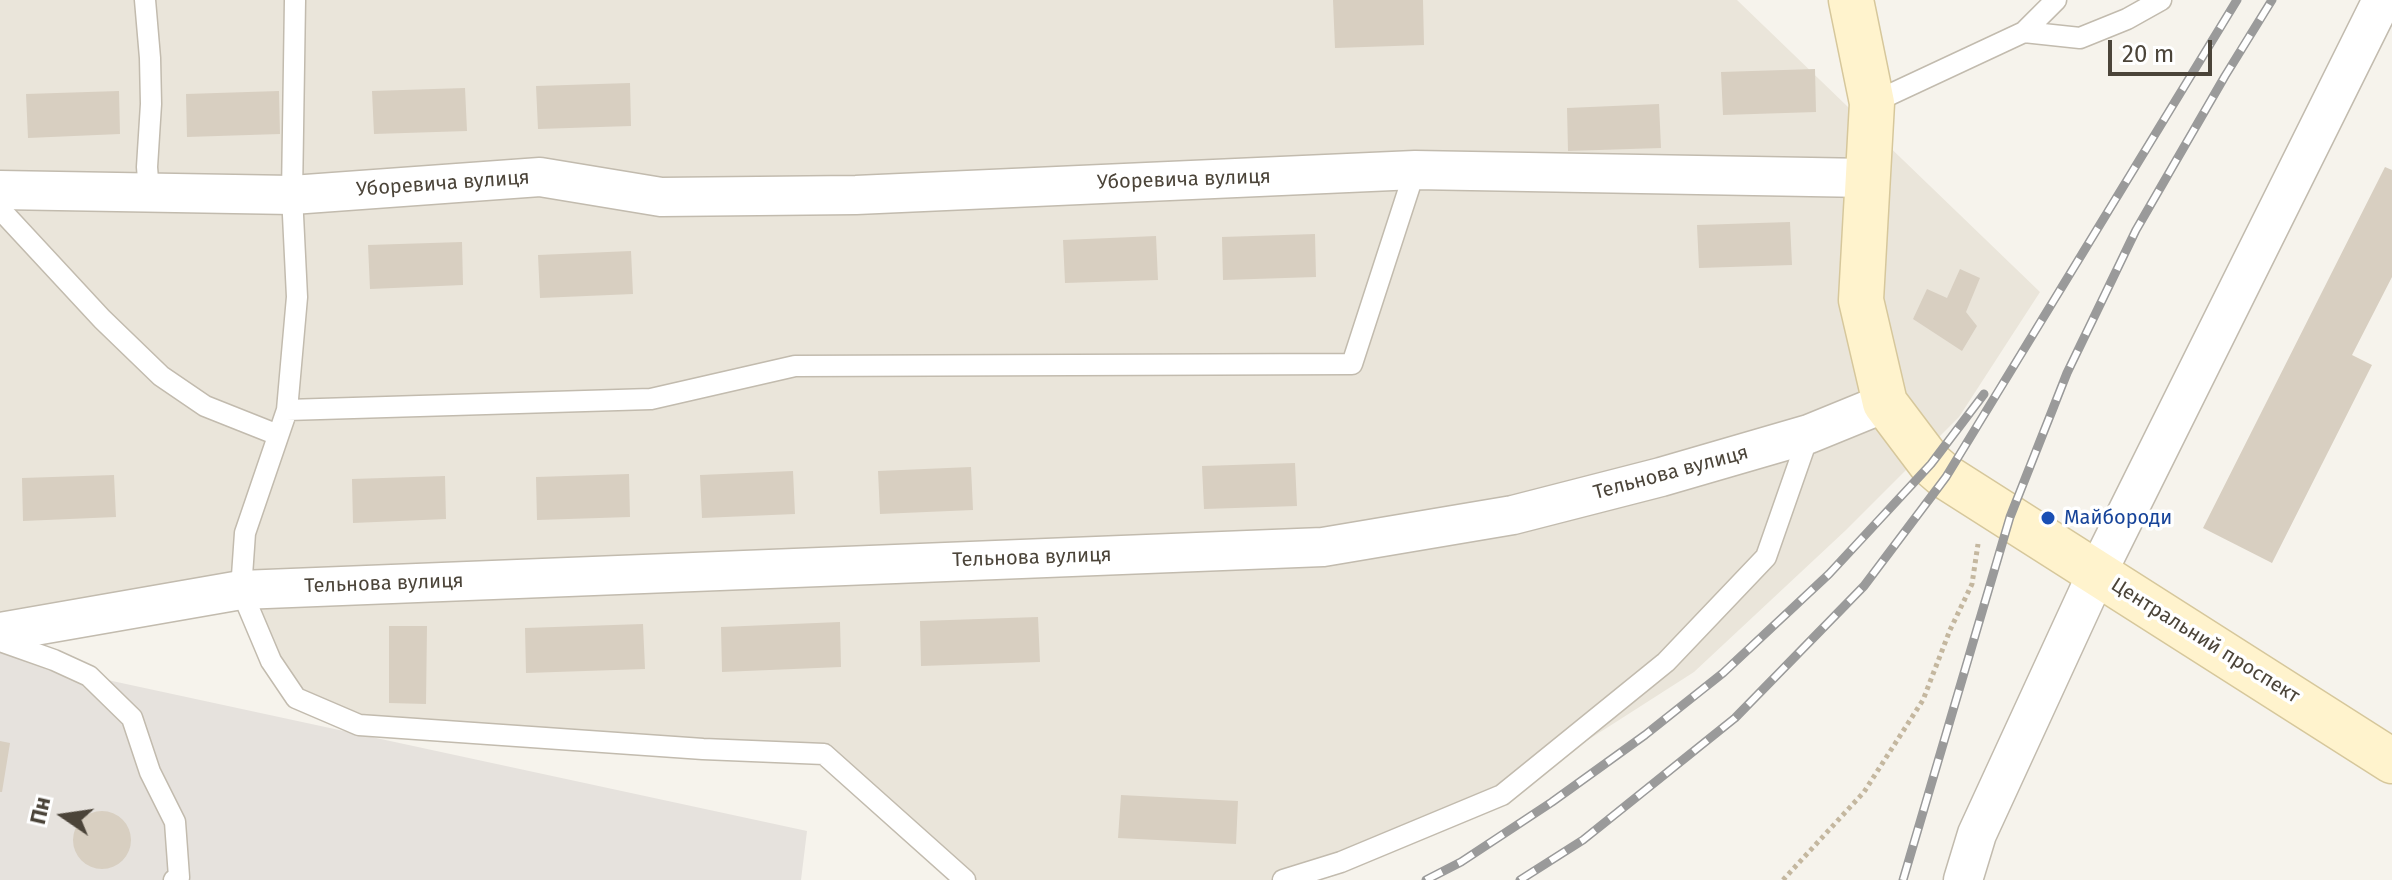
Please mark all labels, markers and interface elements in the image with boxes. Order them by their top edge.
scale bar [2112,24,2216,74]
text: 20 m [2122,40,2174,68]
street label: Уборевича вулиця [1097,165,1271,195]
street label: Уборевича вулиця [355,166,531,202]
street label: Тельнова вулиця [1591,441,1751,505]
place label: Майбороди [2064,506,2172,530]
marker: Майбороди [2039,509,2057,527]
street label: Тельнова вулиця [952,543,1112,573]
street label: Тельнова вулиця [304,569,464,599]
street label: Центральний проспект [2106,573,2304,709]
north arrow [24,776,104,856]
text: Пн [24,794,56,827]

